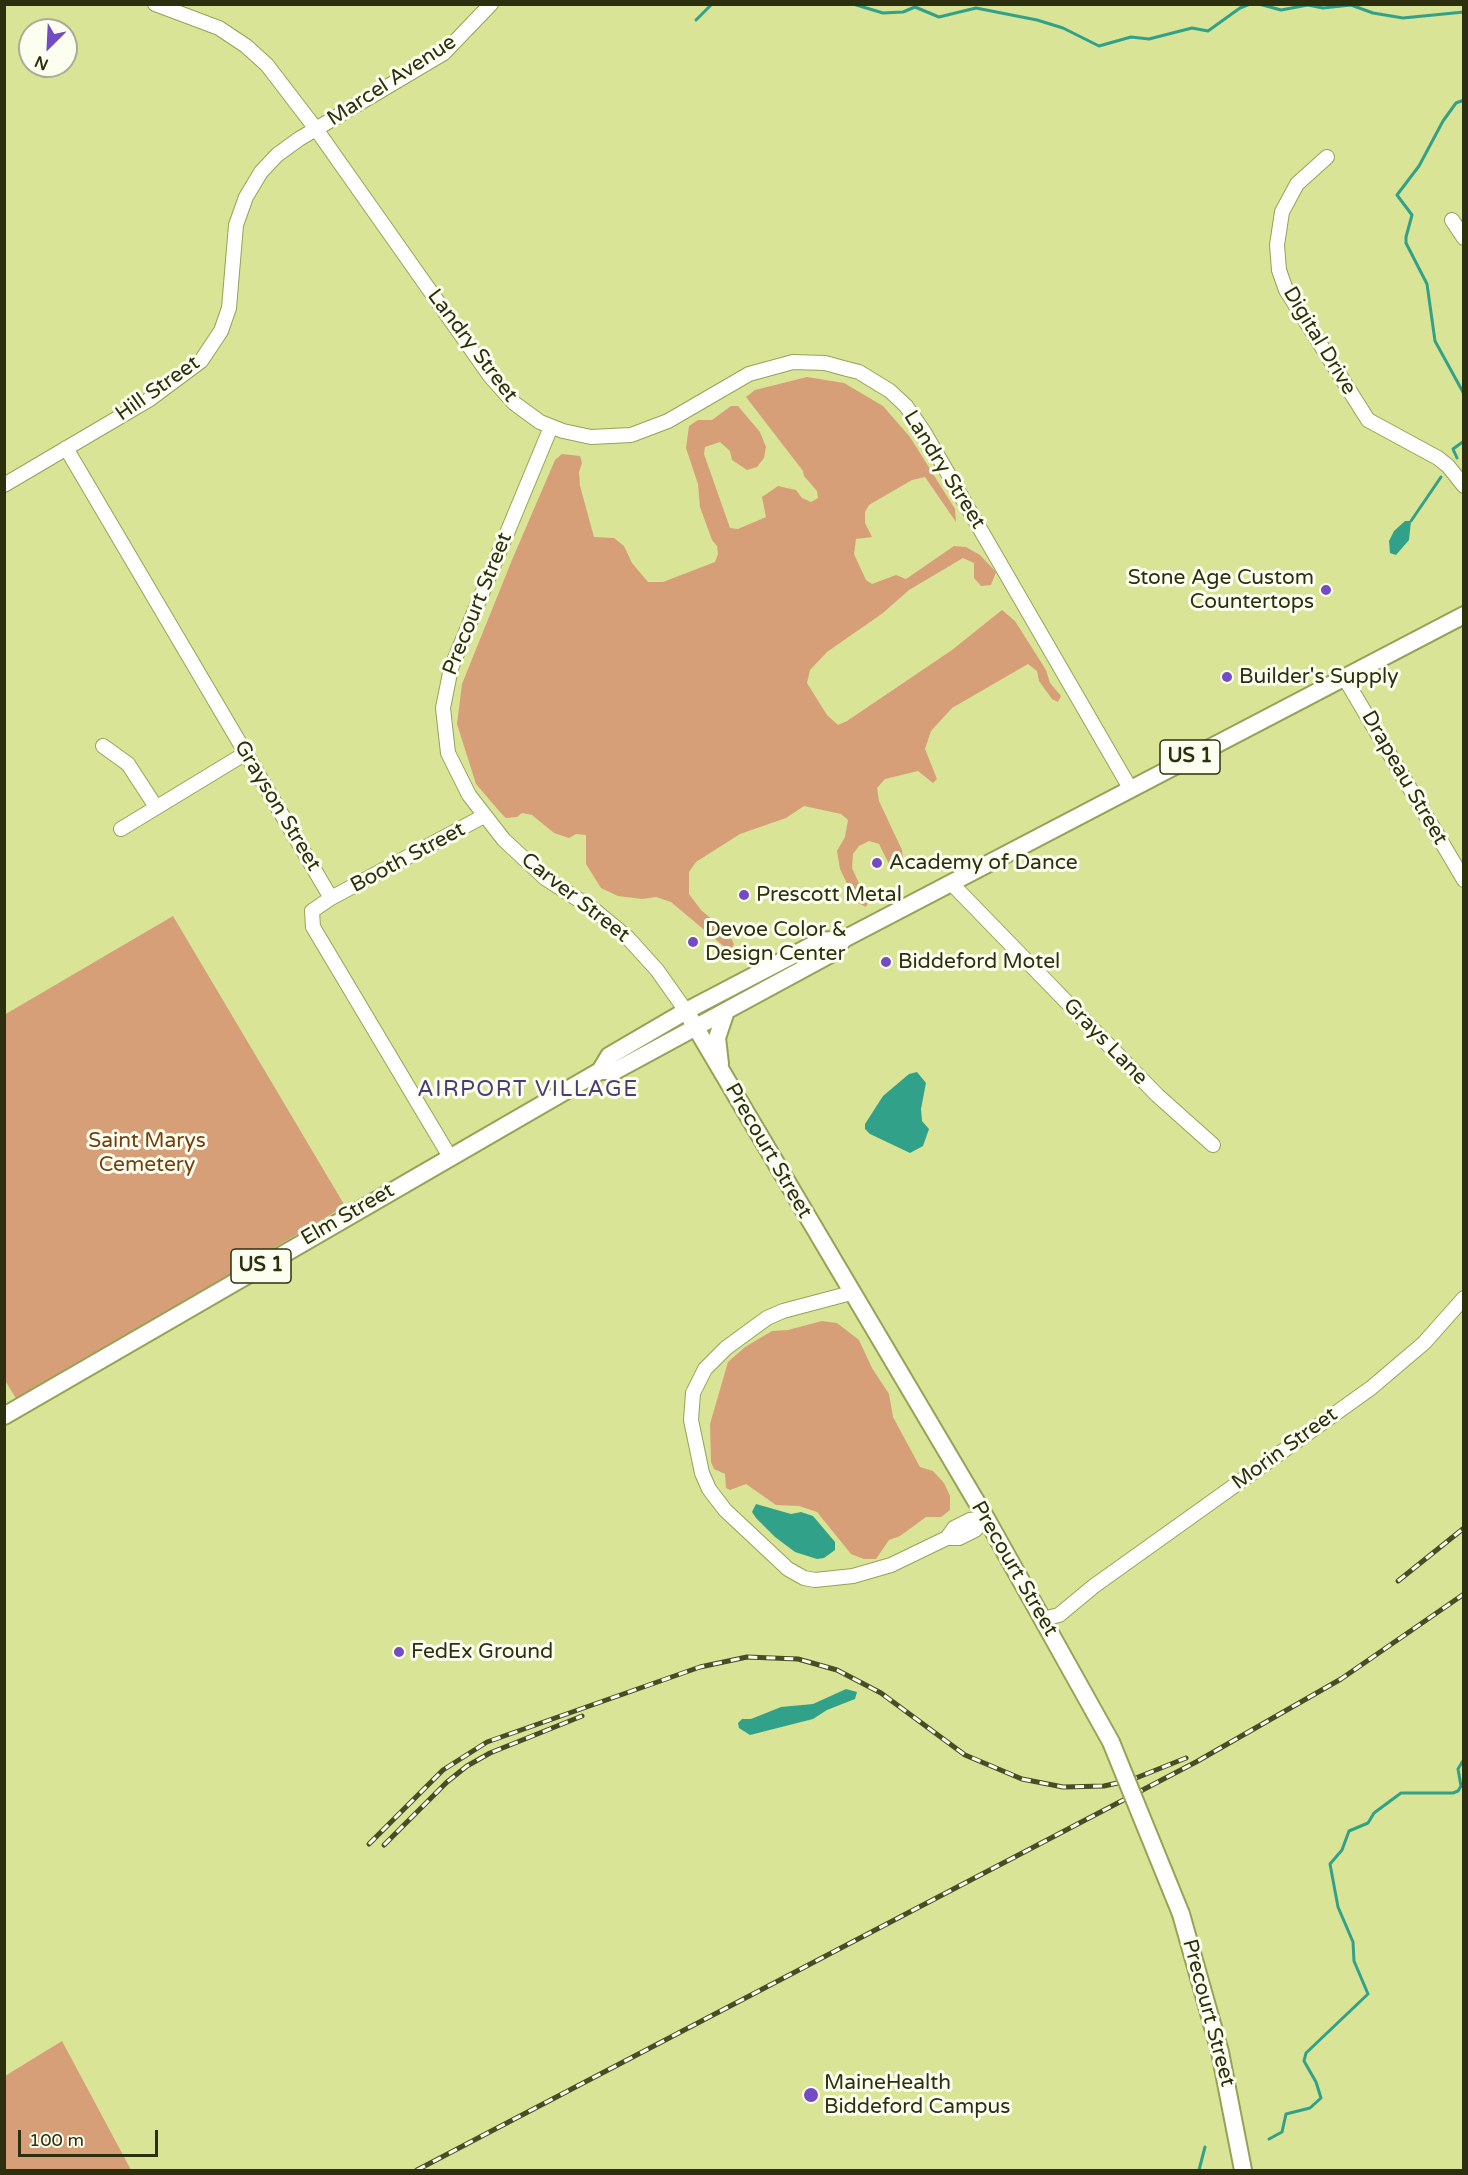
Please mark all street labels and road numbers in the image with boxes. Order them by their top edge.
street label: Marcel Avenue [323,30,461,132]
street label: Digital Drive [1277,282,1361,400]
street label: Landry Street [421,285,523,407]
street label: Hill Street [111,351,205,427]
street label: Landry Street [898,406,990,534]
street label: Precourt Street [438,529,518,679]
street label: Drapeau Street [1355,707,1453,849]
street label: Grayson Street [228,736,326,876]
road number: US 1 [1160,740,1220,774]
street label: Booth Street [346,817,470,899]
street label: Carver Street [516,848,634,948]
street label: Grays Lane [1057,993,1153,1091]
street label: Precourt Street [719,1079,817,1223]
street label: Elm Street [297,1178,399,1252]
road number: US 1 [231,1249,291,1283]
street label: Morin Street [1227,1402,1343,1496]
street label: Precourt Street [965,1497,1063,1641]
street label: Precourt Street [1176,1936,1240,2090]

